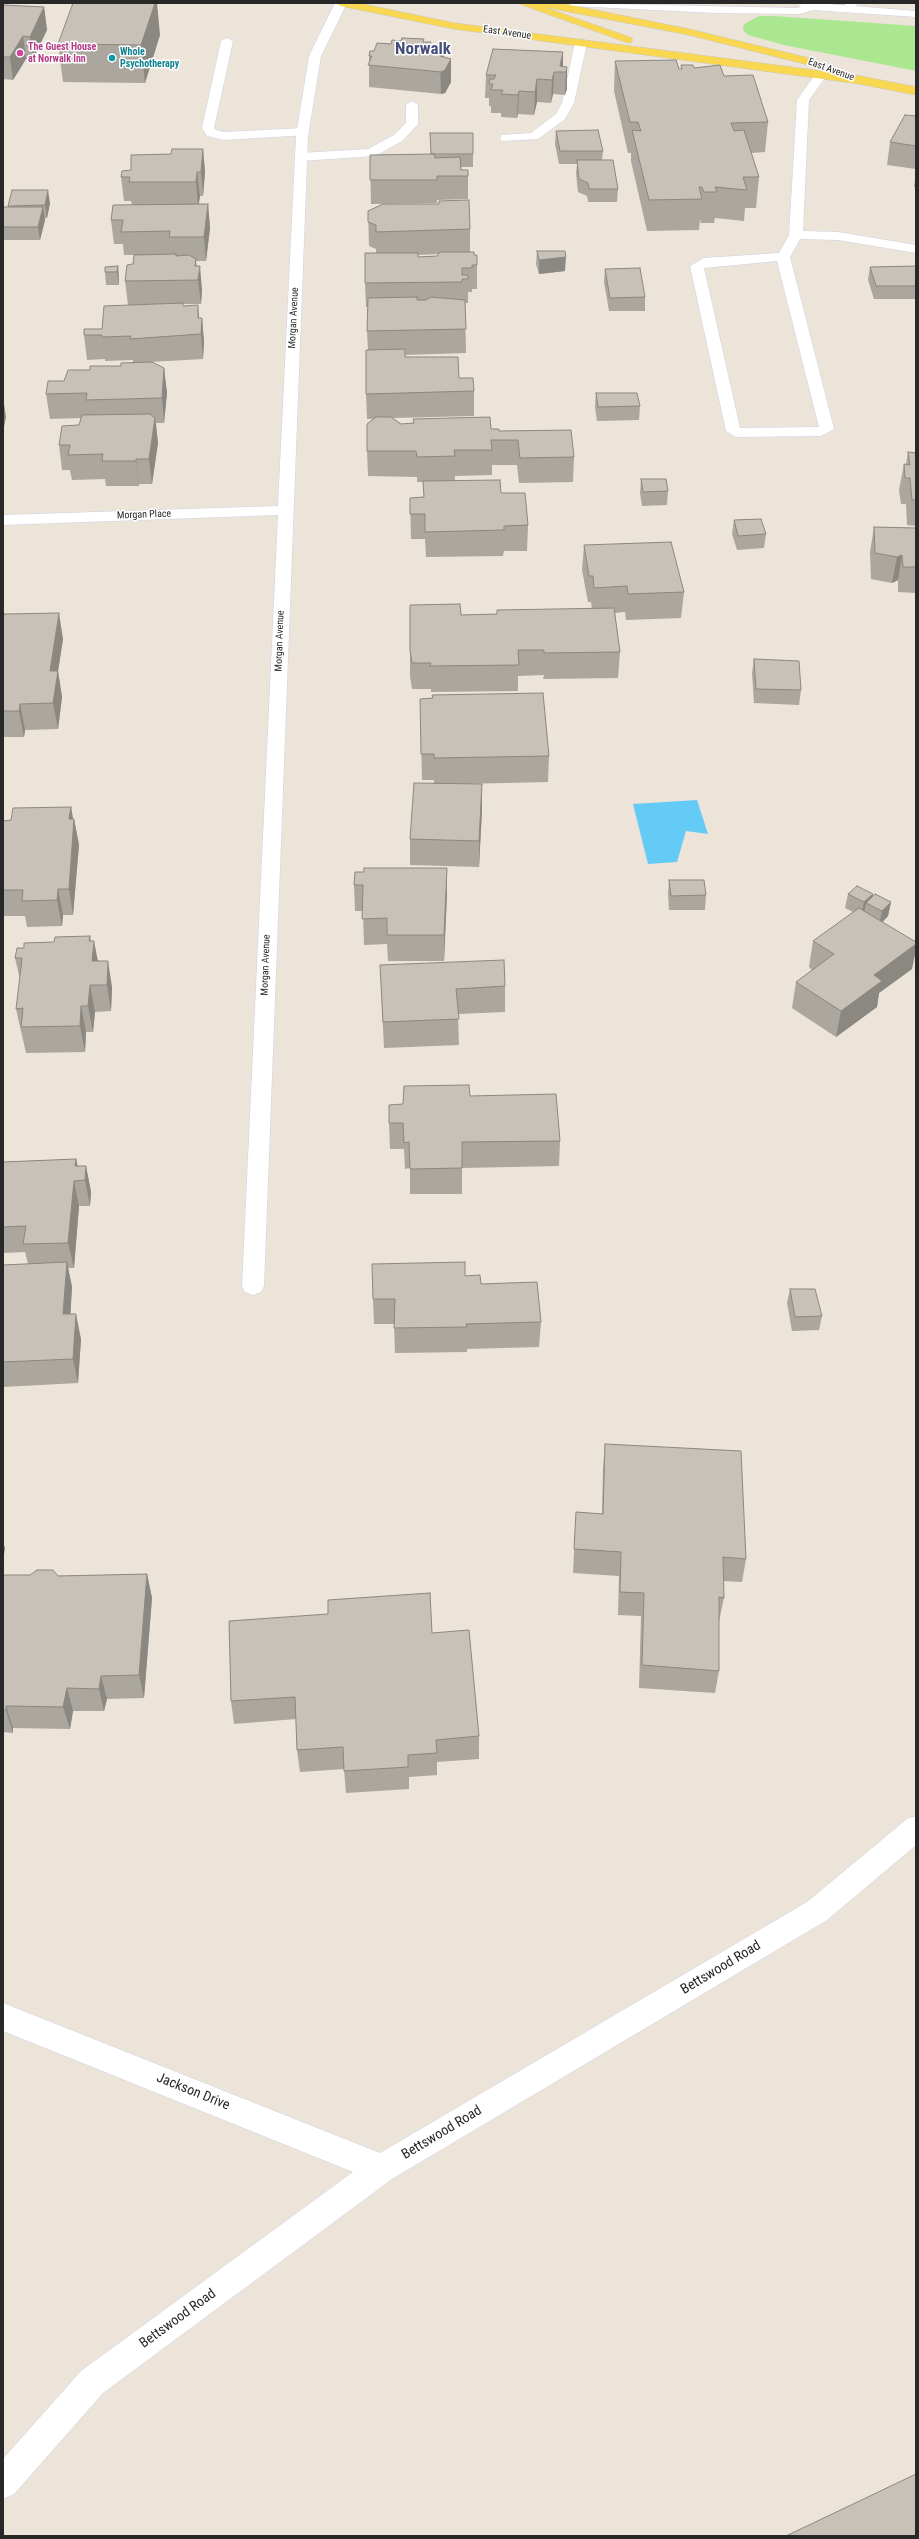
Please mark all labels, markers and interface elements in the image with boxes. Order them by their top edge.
street label: East Avenue [482,24,532,42]
district label: Norwalk [395,40,451,60]
place label: The Guest House at Norwalk Inn [28,41,96,64]
place label: Whole Psychotherapy [120,46,179,70]
marker: The Guest House at Norwalk Inn [15,48,25,58]
marker: Whole Psychotherapy [107,53,117,63]
street label: East Avenue [806,56,856,84]
street label: Morgan Avenue [286,287,302,349]
street label: Morgan Place [117,508,171,522]
street label: Morgan Avenue [273,610,287,672]
street label: Morgan Avenue [259,934,273,996]
street label: Bettswood Road [678,1938,764,1998]
street label: Jackson Drive [154,2070,232,2114]
street label: Bettswood Road [399,2103,485,2163]
street label: Bettswood Road [137,2286,219,2352]

